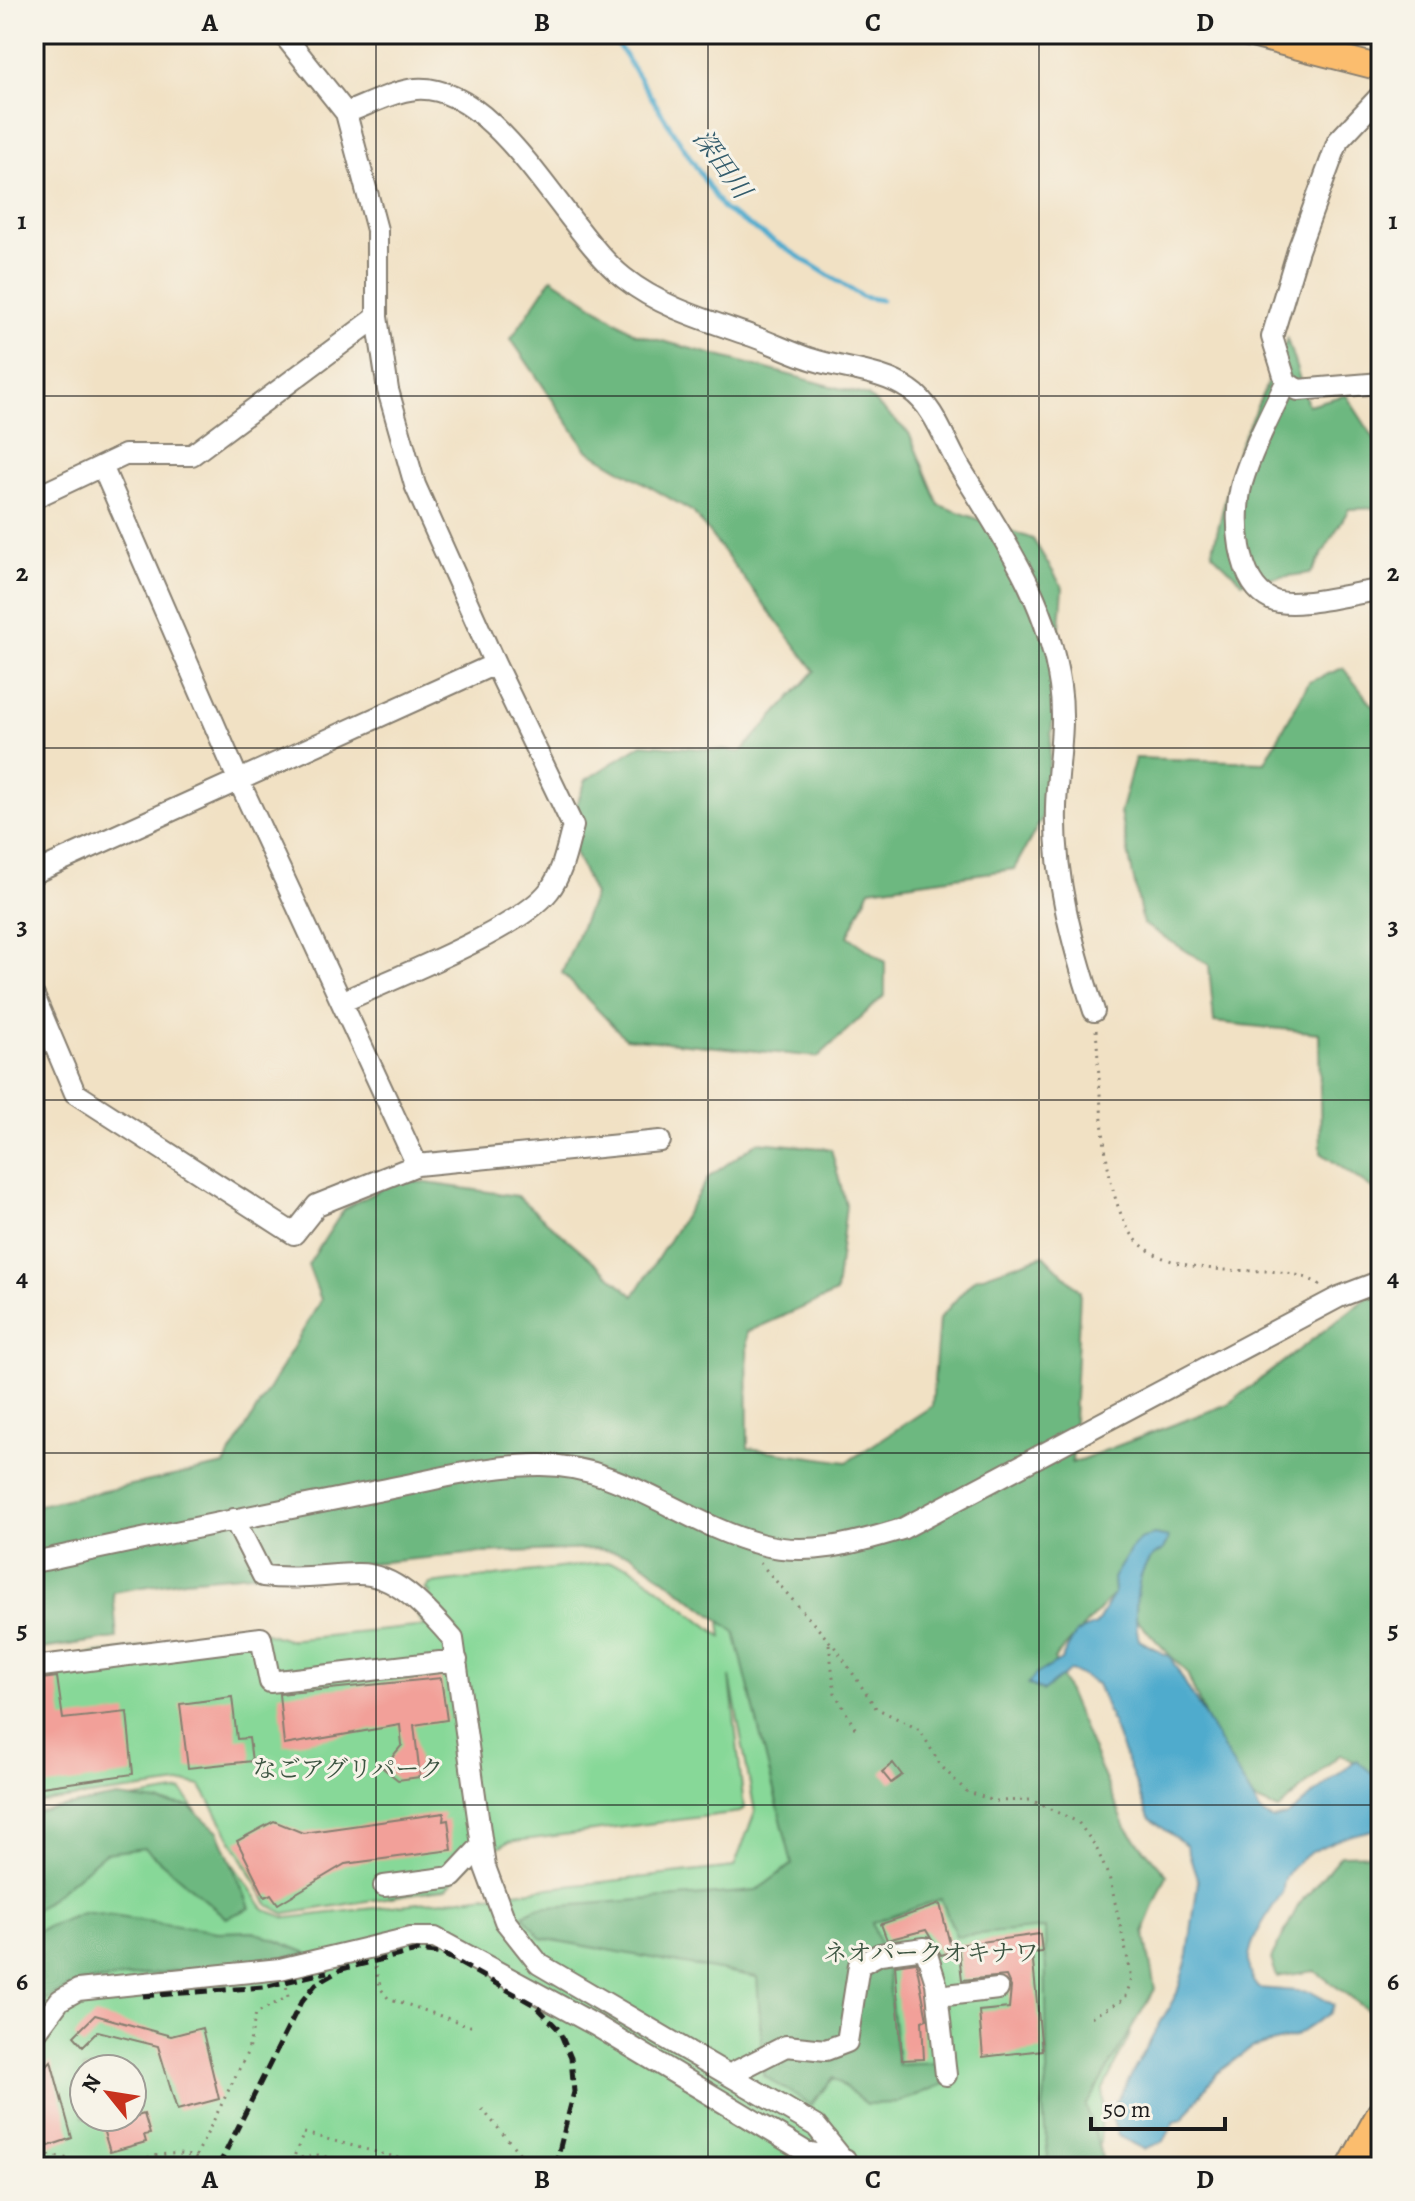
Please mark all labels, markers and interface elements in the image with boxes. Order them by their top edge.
text: A [201,5,219,40]
text: B [534,5,550,40]
text: C [865,5,881,40]
text: D [1196,5,1214,40]
water label: 深田川 [685,122,761,208]
text: 1 [17,203,27,238]
text: 1 [1388,203,1398,238]
text: 2 [16,555,29,590]
text: 2 [1387,555,1400,590]
text: 3 [16,908,28,943]
text: 3 [1387,908,1399,943]
text: 4 [16,1260,28,1295]
text: 4 [1387,1260,1399,1295]
text: 5 [16,1612,28,1647]
text: 5 [1387,1612,1399,1647]
park label: なごアグリパーク [253,1753,443,1785]
park label: ネオパークオキナワ [823,1937,1039,1969]
text: 6 [16,1964,28,1999]
text: 6 [1387,1964,1399,1999]
north arrow [68,2053,148,2133]
text: N [75,2069,109,2098]
scale bar [1091,2081,1225,2131]
text: 50 m [1103,2093,1151,2125]
text: A [201,2162,219,2197]
text: B [534,2162,550,2197]
text: C [865,2162,881,2197]
text: D [1196,2162,1214,2197]

